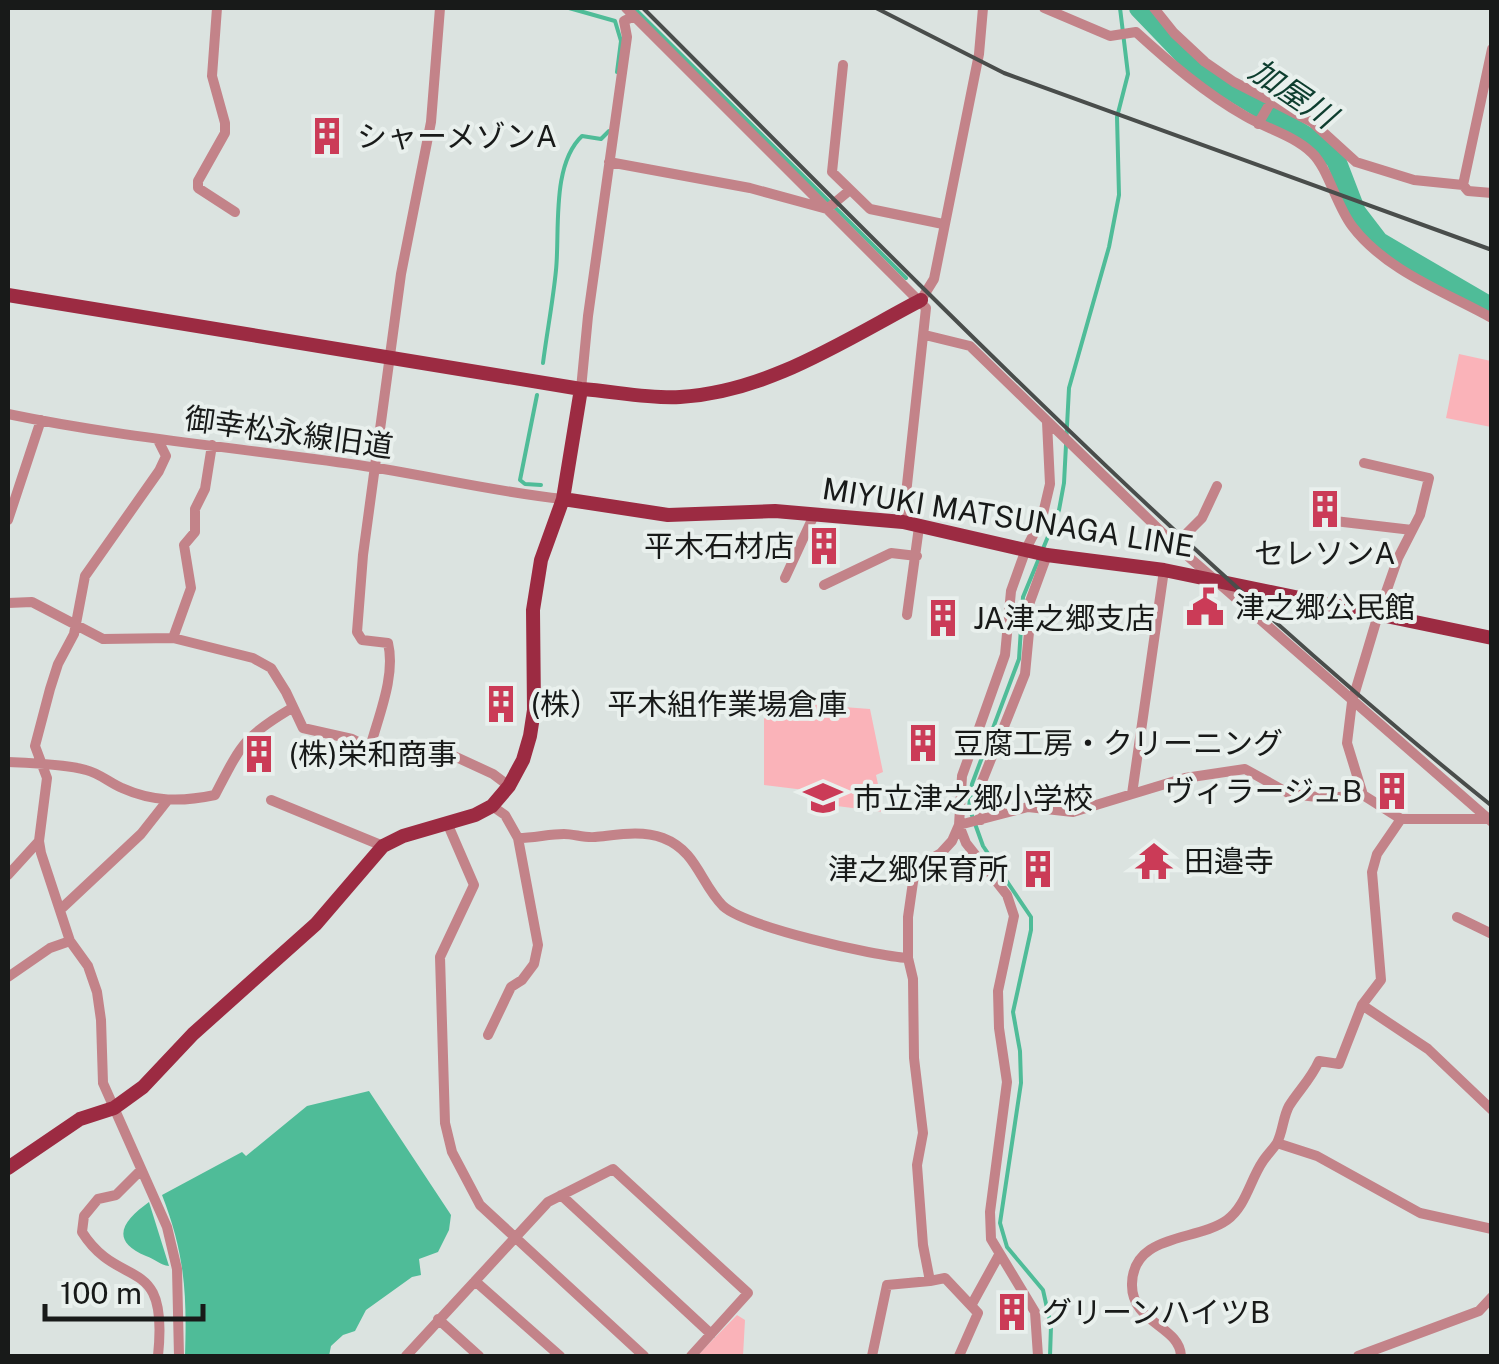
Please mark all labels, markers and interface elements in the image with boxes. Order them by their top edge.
water label: 加屋川 [1243,51,1346,137]
building icon: シャーメゾンA [306,115,348,157]
place label: シャーメゾンA [357,118,557,154]
street label: 御幸松永線旧道 [183,400,395,464]
street label: MIYUKI MATSUNAGA LINE [820,470,1196,564]
building icon: セレソンA [1304,488,1346,530]
building icon: 平木石材店 [803,525,845,567]
place label: 平木石材店 [644,528,794,564]
place label: セレソンA [1254,535,1396,571]
public building icon: 津之郷公民館 [1184,586,1226,628]
place label: 津之郷公民館 [1235,589,1415,625]
building icon: JA津之郷支店 [922,597,964,639]
place label: JA津之郷支店 [973,600,1155,636]
building icon: (株） 平木組作業場倉庫 [480,683,522,725]
place label: (株） 平木組作業場倉庫 [531,686,847,722]
building icon: 豆腐工房・クリーニング [902,722,944,764]
place label: 豆腐工房・クリーニング [953,725,1283,761]
building icon: (株)栄和商事 [238,733,280,775]
place label: (株)栄和商事 [289,736,457,772]
building icon: ヴィラージュB [1371,770,1413,812]
place label: ヴィラージュB [1165,773,1362,809]
school or university icon: 市立津之郷小学校 [802,777,844,819]
place label: 市立津之郷小学校 [853,780,1093,816]
temple icon: 田邉寺 [1133,840,1175,882]
place label: 田邉寺 [1184,843,1274,879]
building icon: 津之郷保育所 [1017,848,1059,890]
place label: 津之郷保育所 [828,851,1008,887]
scale bar [45,1259,202,1321]
text: 100 m [60,1275,142,1311]
building icon: グリーンハイツB [991,1291,1033,1333]
place label: グリーンハイツB [1042,1294,1270,1330]

